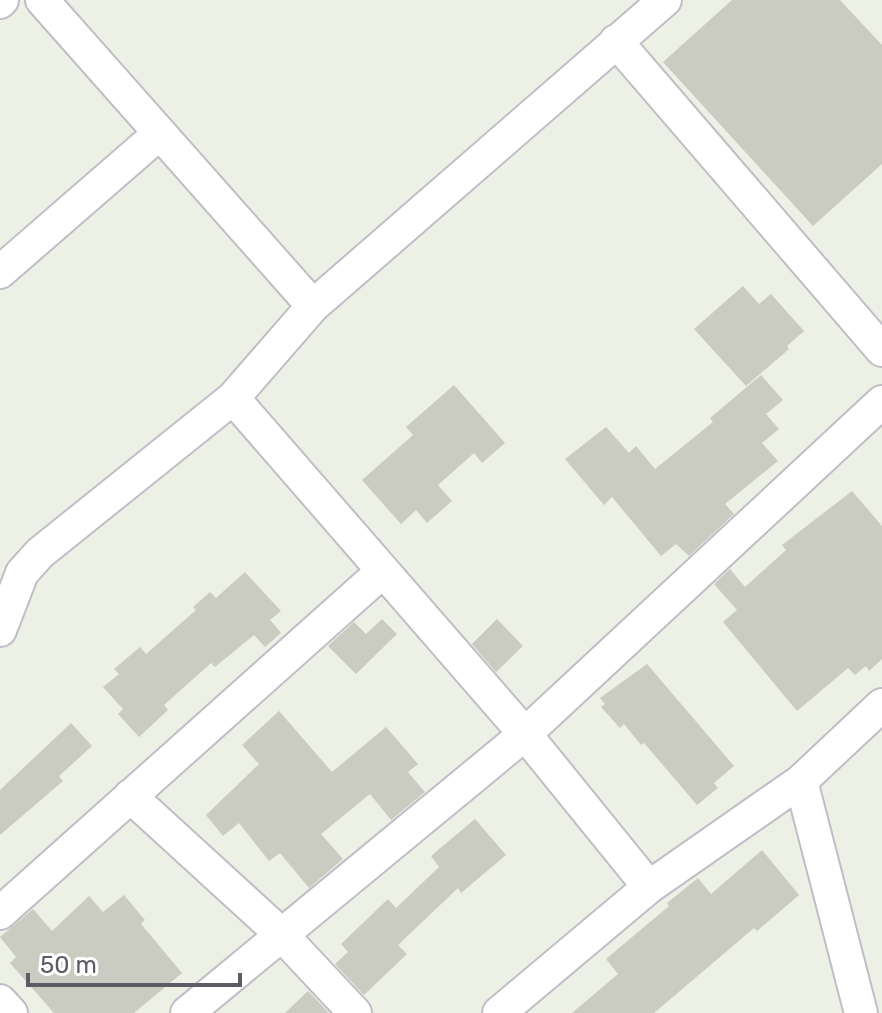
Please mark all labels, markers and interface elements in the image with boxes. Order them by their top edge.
scale bar [28,937,240,987]
text: 50 m [40,951,97,979]

